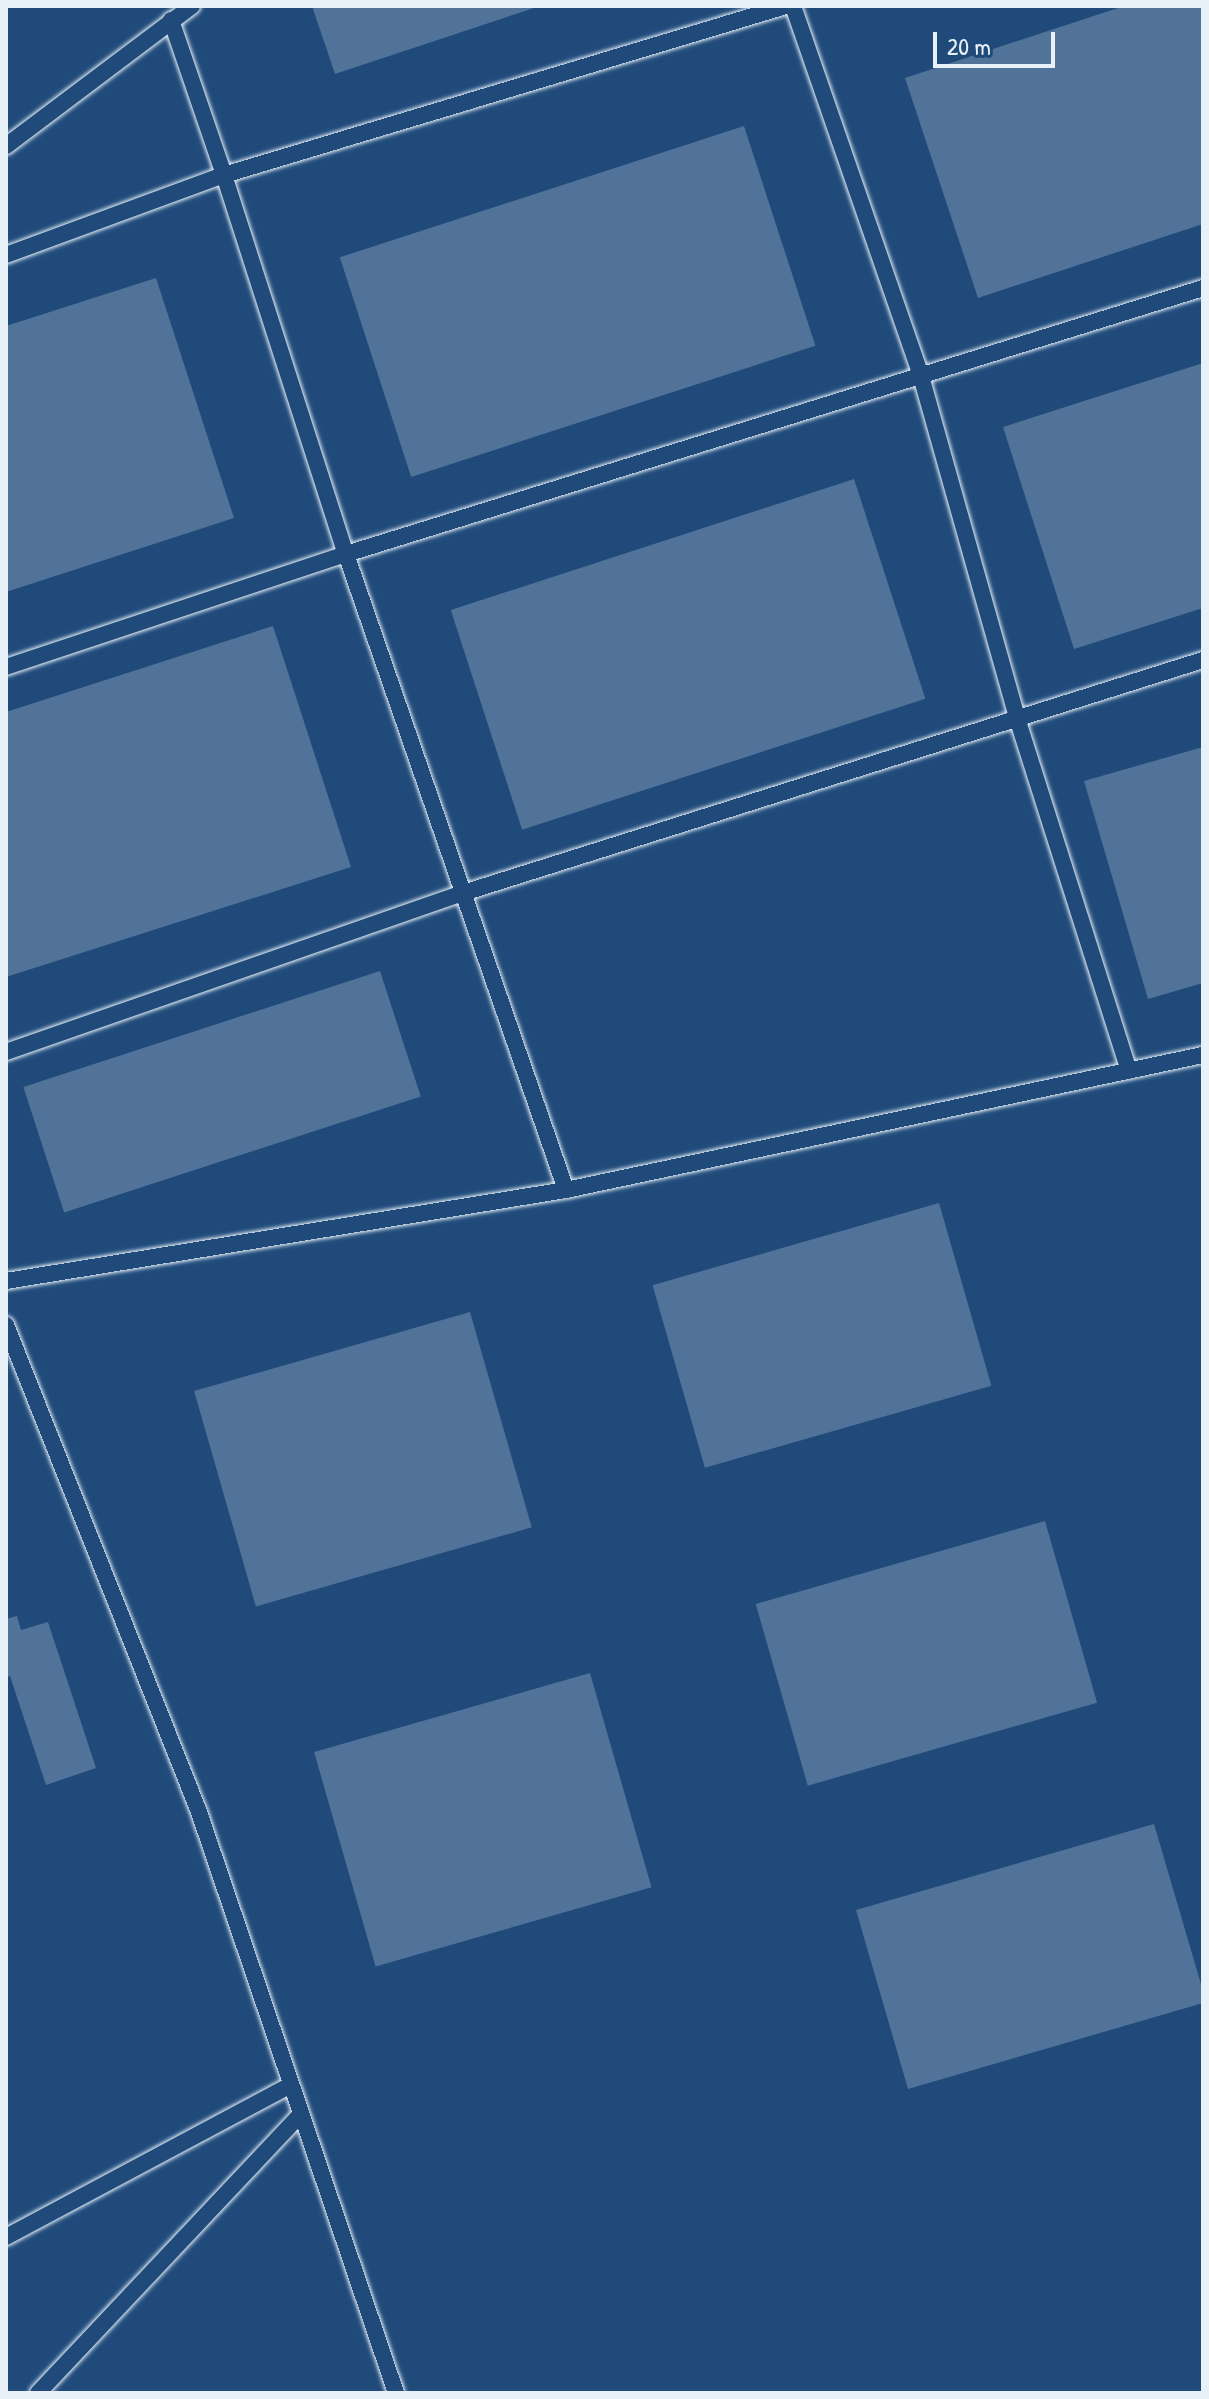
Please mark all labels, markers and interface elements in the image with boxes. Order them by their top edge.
scale bar [937,16,1059,66]
text: 20 m [947,30,991,62]

